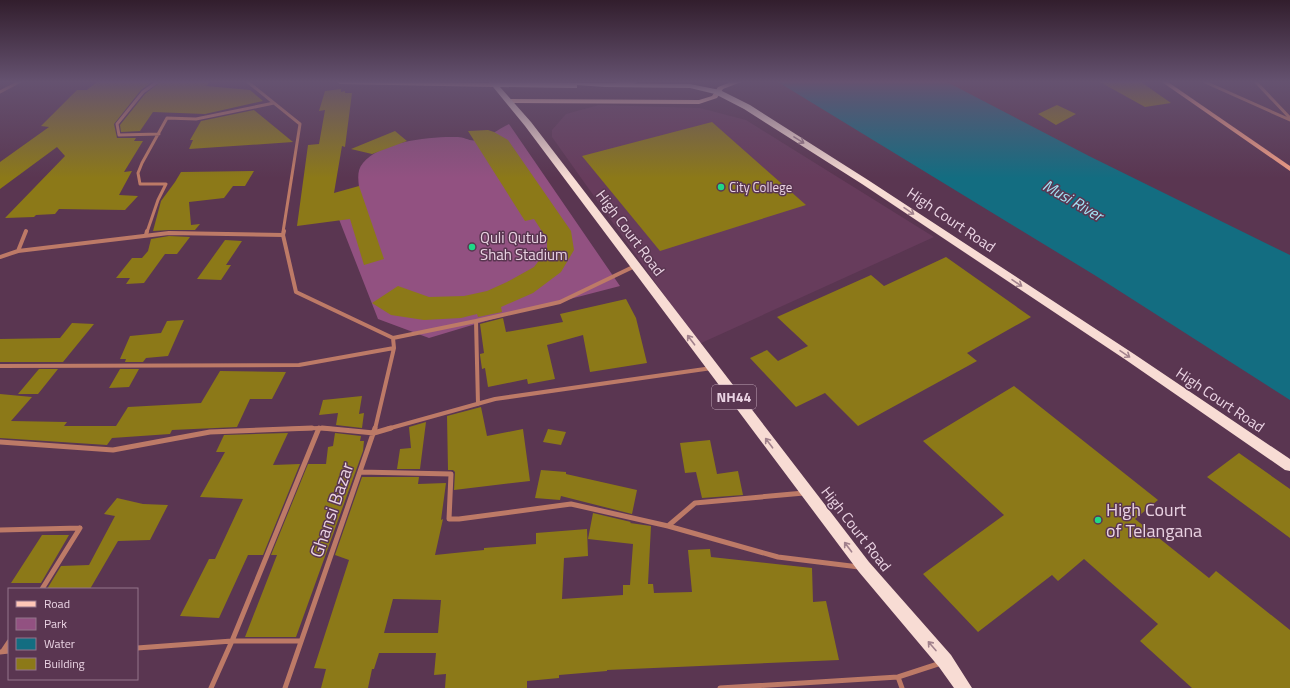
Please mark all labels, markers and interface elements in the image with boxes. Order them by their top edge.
one-way arrow [793,137,805,145]
water label: Musi River [1038,173,1109,228]
place label: City College [729,177,792,197]
street label: High Court Road [902,181,1000,258]
marker: City College [716,182,726,192]
street label: High Court Road [590,185,670,281]
one-way arrow [903,206,914,215]
place label: Quli Qutub Shah Stadium [480,226,568,266]
marker: Quli Qutub Shah Stadium [467,242,477,252]
one-way arrow [1011,279,1022,287]
one-way arrow [687,334,695,345]
one-way arrow [1119,351,1131,359]
street label: High Court Road [1171,361,1269,438]
road number: NH44 [712,385,756,409]
one-way arrow [765,438,774,449]
street label: Ghansi Bazar [303,459,360,561]
street label: High Court Road [816,481,897,576]
place label: High Court of Telangana [1106,496,1202,544]
marker: High Court of Telangana [1093,515,1103,525]
one-way arrow [844,541,853,552]
legend [8,588,138,680]
text: Road [44,594,70,613]
text: Park [44,614,67,633]
text: Water [44,634,75,653]
one-way arrow [927,641,936,652]
text: Building [44,654,85,673]

